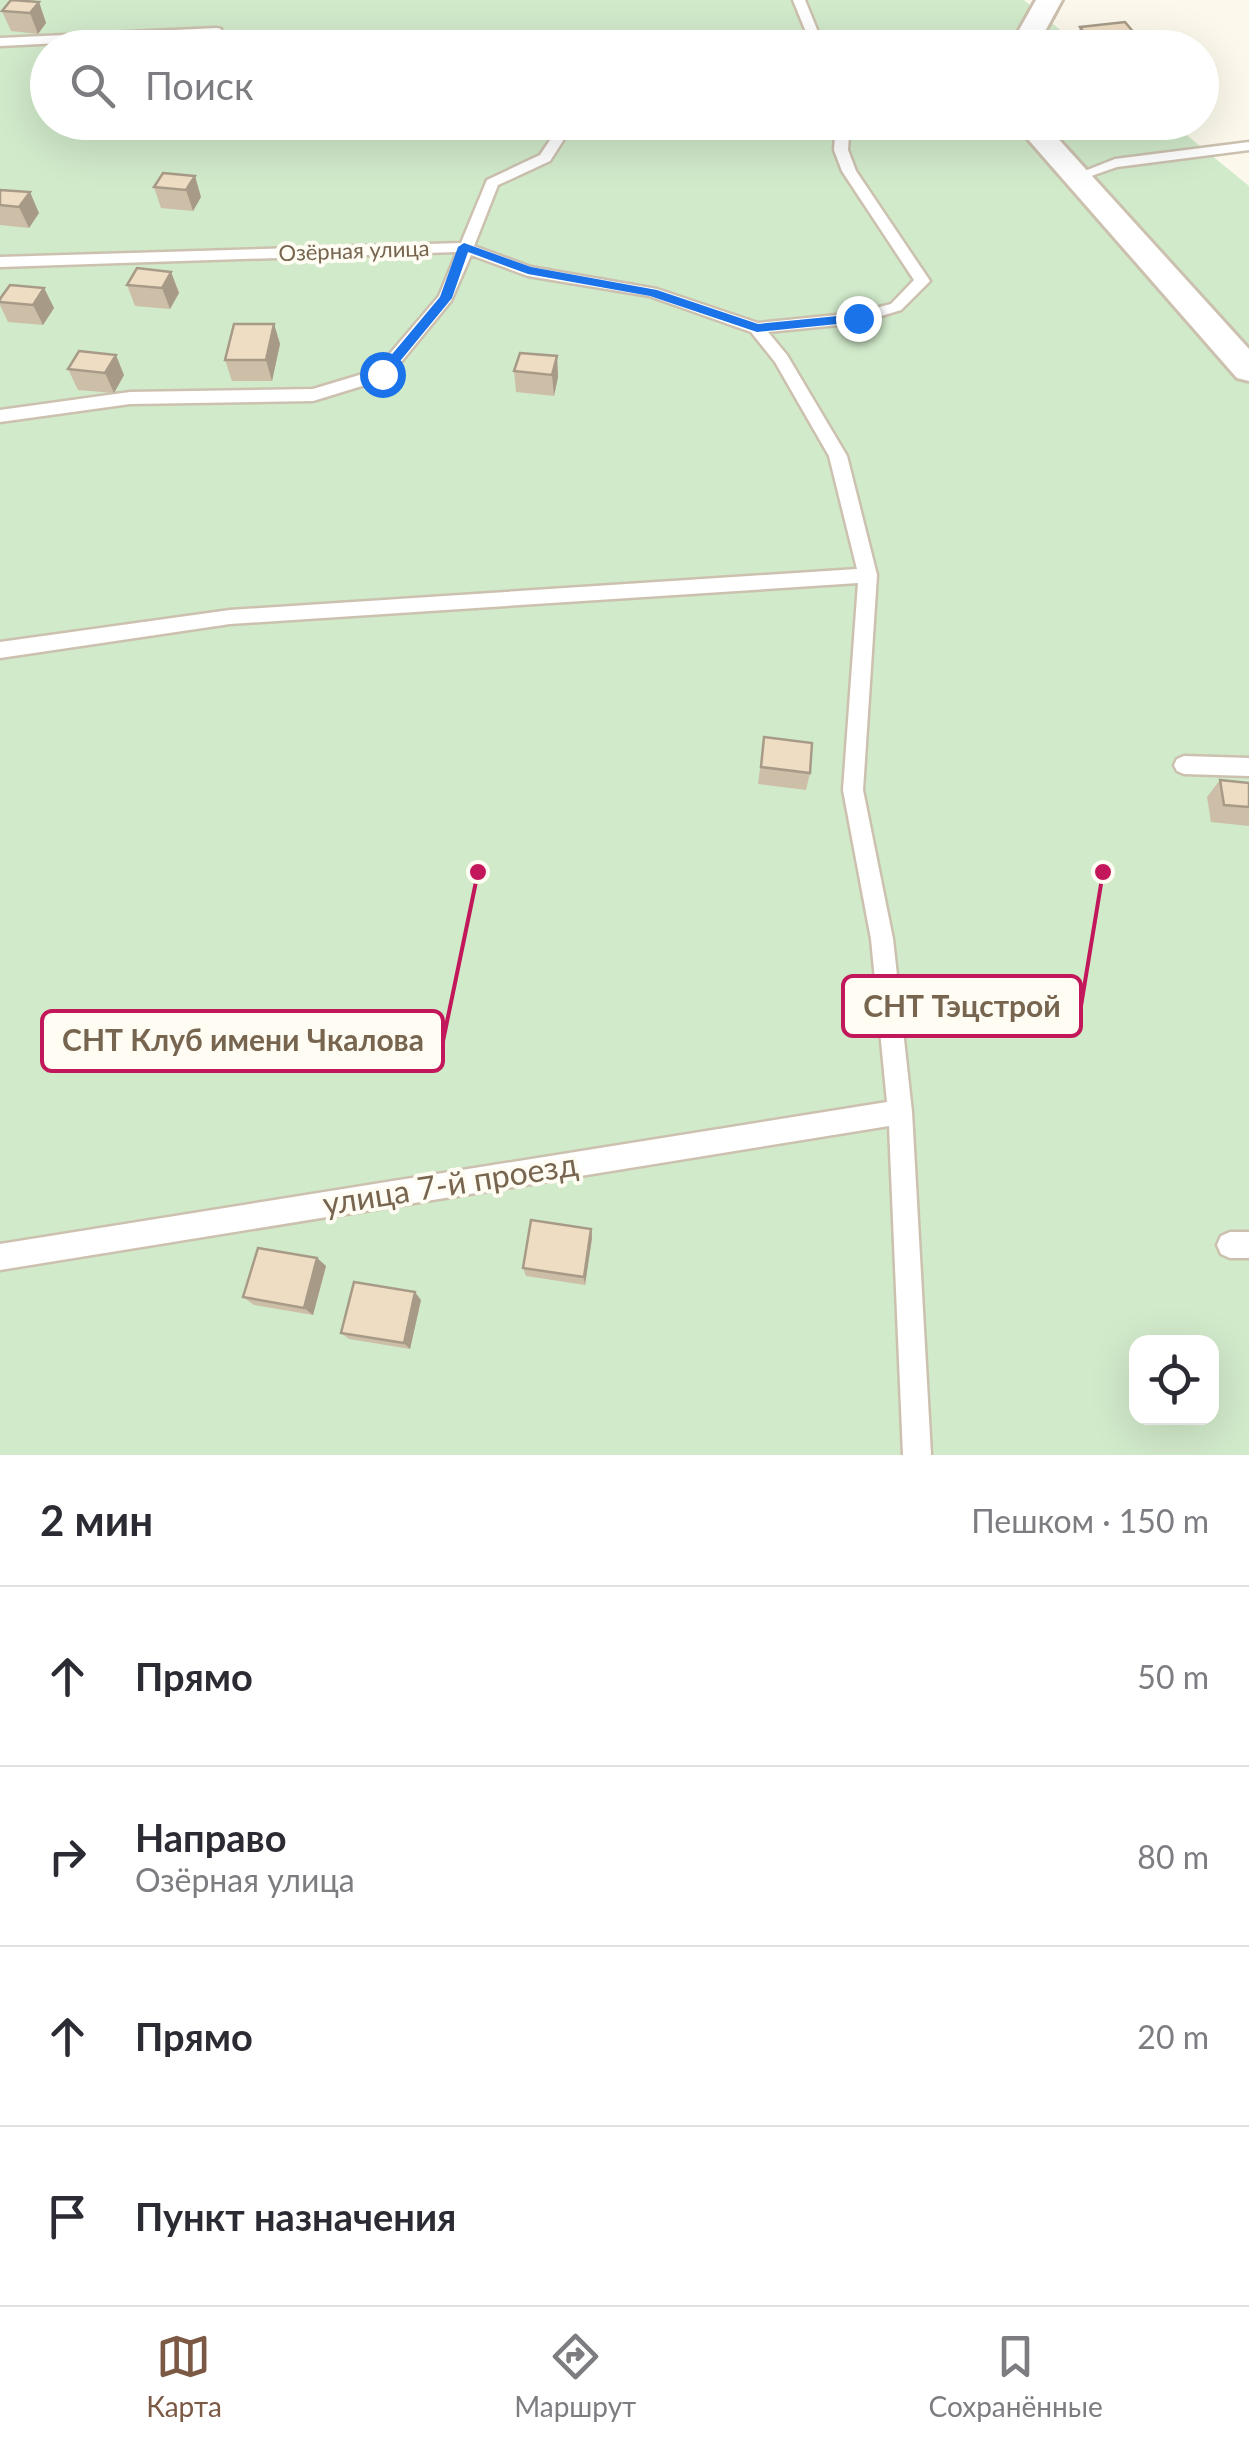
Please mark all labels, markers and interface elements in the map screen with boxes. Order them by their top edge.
search box [30,30,1219,140]
icon: search [65,58,120,113]
text: Поиск [145,62,254,108]
street label: Озёрная улица [278,234,430,266]
route end [836,296,882,342]
route start [360,352,406,398]
callout: СНТ Тэцстрой [843,976,1081,1036]
text: СНТ Тэцстрой [863,987,1061,1023]
callout: СНТ Клуб имени Чкалова [42,1011,443,1071]
text: СНТ Клуб имени Чкалова [62,1021,424,1057]
street label: улица 7-й проезд [320,1144,581,1222]
map controls [1129,1335,1219,1425]
button: locate [1129,1335,1219,1425]
text: 2 мин [40,1495,153,1545]
text: Пешком · 150 m [971,1501,1209,1540]
icon: ahead [40,1649,95,1704]
text: Прямо [135,1653,253,1699]
text: 50 m [1137,1657,1209,1696]
text: Направо [135,1814,287,1860]
icon: right [40,1829,95,1884]
text: 80 m [1137,1837,1209,1876]
text: Озёрная улица [135,1860,355,1899]
icon: ahead [40,2009,95,2064]
text: Прямо [135,2013,253,2059]
text: 20 m [1137,2017,1209,2056]
icon: arrive [40,2189,95,2244]
text: Пункт назначения [135,2193,456,2239]
tab: Карта [146,2329,222,2423]
tab: Маршрут [514,2329,636,2423]
tab: Сохранённые [929,2329,1103,2423]

